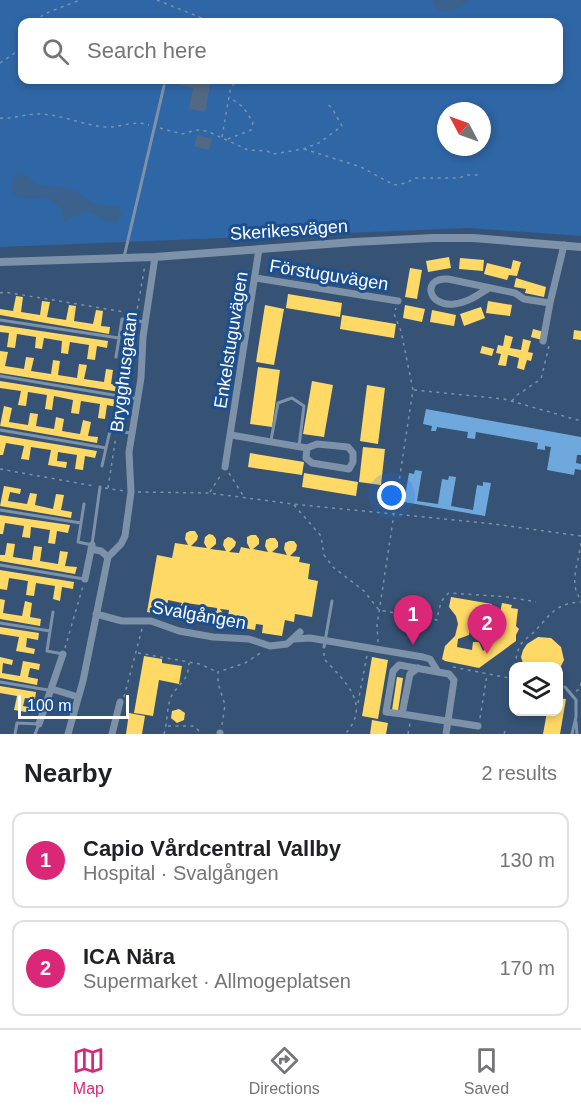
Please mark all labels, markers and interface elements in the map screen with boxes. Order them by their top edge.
search box [18,18,563,84]
icon: search [39,35,72,68]
text: Search here [87,38,207,63]
north arrow [437,102,491,156]
street label: Skerikesvägen [229,216,349,244]
street label: Förstuguvägen [268,256,390,294]
street label: Enkelstuguvägen [210,270,252,410]
street label: Brygghusgatan [107,311,141,433]
your location [377,481,406,510]
pin: 1 [394,596,432,645]
street label: Svalgången [150,597,248,633]
pin: 2 [468,604,506,654]
map controls [509,662,563,716]
button: layers [509,662,563,716]
scale bar [18,692,129,720]
text: 100 m [27,697,71,714]
text: Nearby [24,758,112,788]
text: 2 results [481,762,557,784]
text: Capio Vårdcentral Vallby [83,836,341,861]
text: 1 [40,849,51,871]
text: 130 m [499,849,555,871]
text: Hospital · Svalgången [83,862,279,884]
text: ICA Nära [83,944,175,969]
text: 2 [40,957,51,979]
text: 170 m [499,957,555,979]
text: Supermarket · Allmogeplatsen [83,970,351,992]
tab: Map [72,1044,105,1098]
tab: Directions [249,1044,320,1098]
tab: Saved [464,1044,509,1098]

